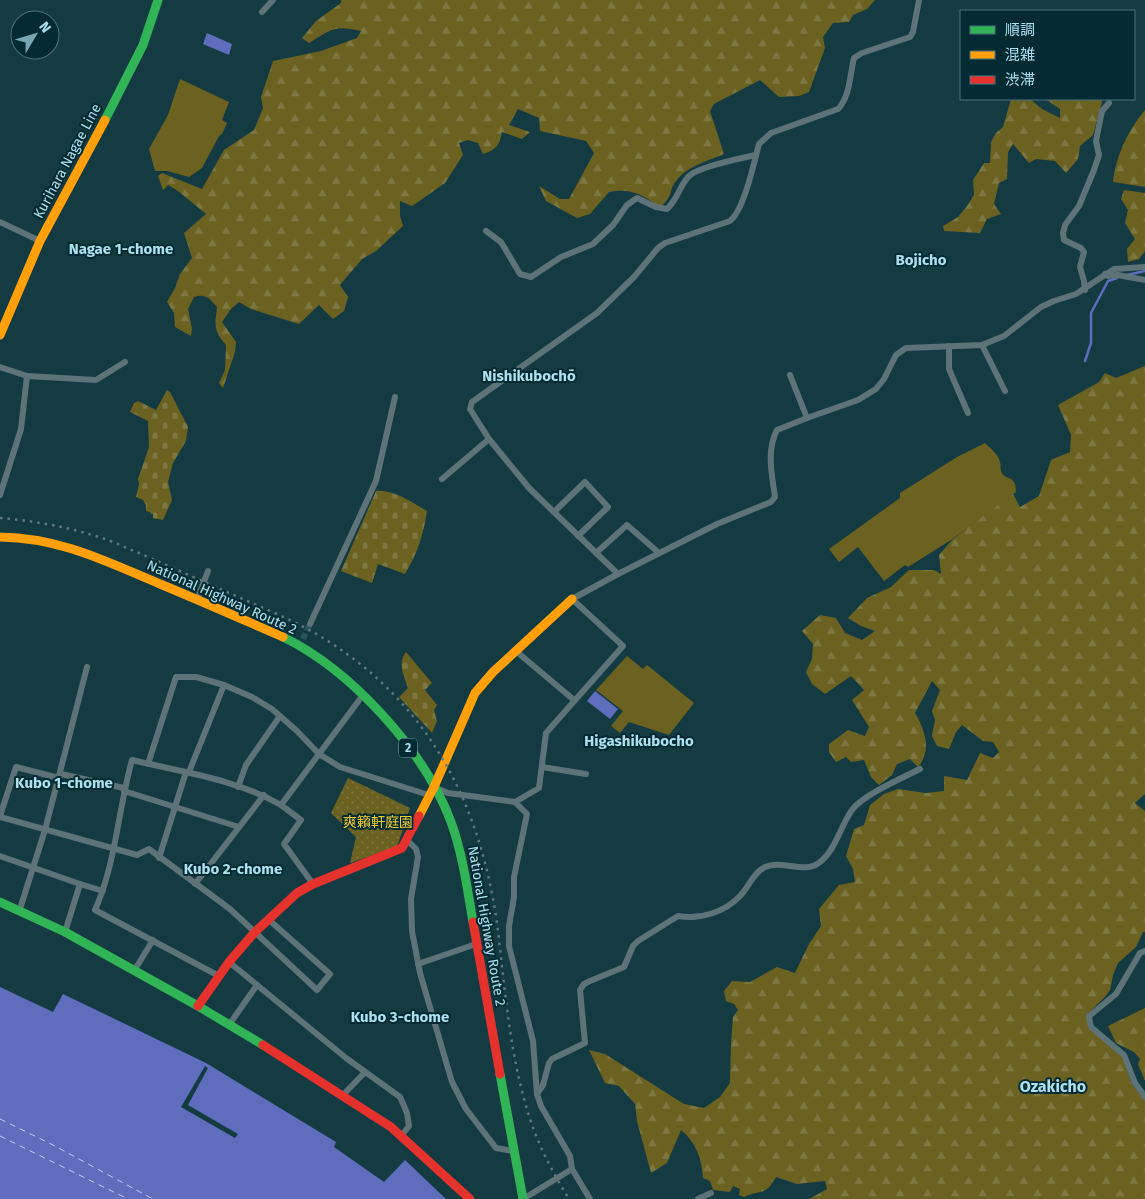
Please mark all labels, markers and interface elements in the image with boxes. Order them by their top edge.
north arrow [10,10,60,60]
legend [960,10,1135,100]
text: N [35,18,54,36]
text: 順調 [1005,21,1035,39]
text: 混雑 [1005,46,1035,64]
text: 渋滞 [1005,71,1035,89]
street label: Kurihara Nagae Line [30,101,105,221]
district label: Nagae 1-chome [69,240,173,258]
district label: Bojicho [895,251,947,269]
district label: Nishikubochō [482,367,576,385]
street label: National Highway Route 2 [144,557,299,638]
district label: Higashikubocho [584,732,694,750]
road number: 2 [399,738,417,758]
district label: Kubo 1-chome [15,774,113,792]
park label: 爽籟軒庭園 [343,814,413,831]
street label: National Highway Route 2 [464,845,509,1008]
district label: Kubo 2-chome [184,860,282,878]
district label: Kubo 3-chome [351,1008,449,1026]
district label: Ozakicho [1020,1077,1086,1096]

